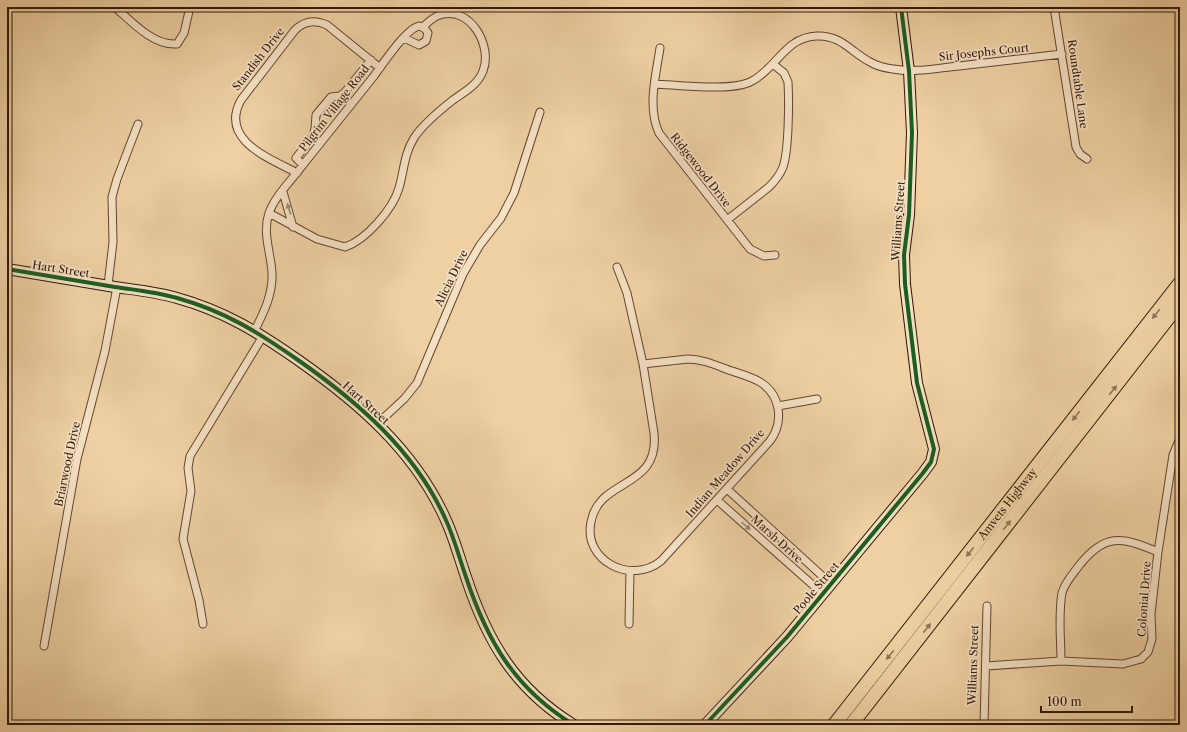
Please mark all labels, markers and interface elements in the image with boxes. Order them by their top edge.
street label: Standish Drive [229,25,287,93]
street label: Roundtable Lane [1065,39,1091,129]
street label: Sir Josephs Court [938,40,1030,64]
street label: Pilgrim Village Road [296,62,372,154]
street label: Ridgewood Drive [668,130,734,210]
street label: Williams Street [888,180,908,262]
one-way arrow [286,203,292,215]
street label: Alicia Drive [431,247,471,309]
street label: Hart Street [31,258,91,280]
one-way arrow [1152,308,1160,319]
street label: Hart Street [340,378,392,428]
one-way arrow [1108,384,1117,395]
one-way arrow [1072,411,1080,422]
street label: Briarwood Drive [51,420,83,508]
street label: Indian Meadow Drive [683,426,767,520]
street label: Amvets Highway [974,464,1040,543]
street label: Marsh Drive [748,512,806,566]
one-way arrow [1003,520,1011,531]
one-way arrow [741,521,752,530]
one-way arrow [966,546,974,557]
street label: Poole Street [790,559,842,617]
street label: Colonial Drive [1134,561,1154,637]
one-way arrow [923,622,931,633]
street label: Williams Street [965,625,981,706]
one-way arrow [886,649,895,660]
scale bar [1041,688,1132,714]
text: 100 m [1047,694,1082,709]

